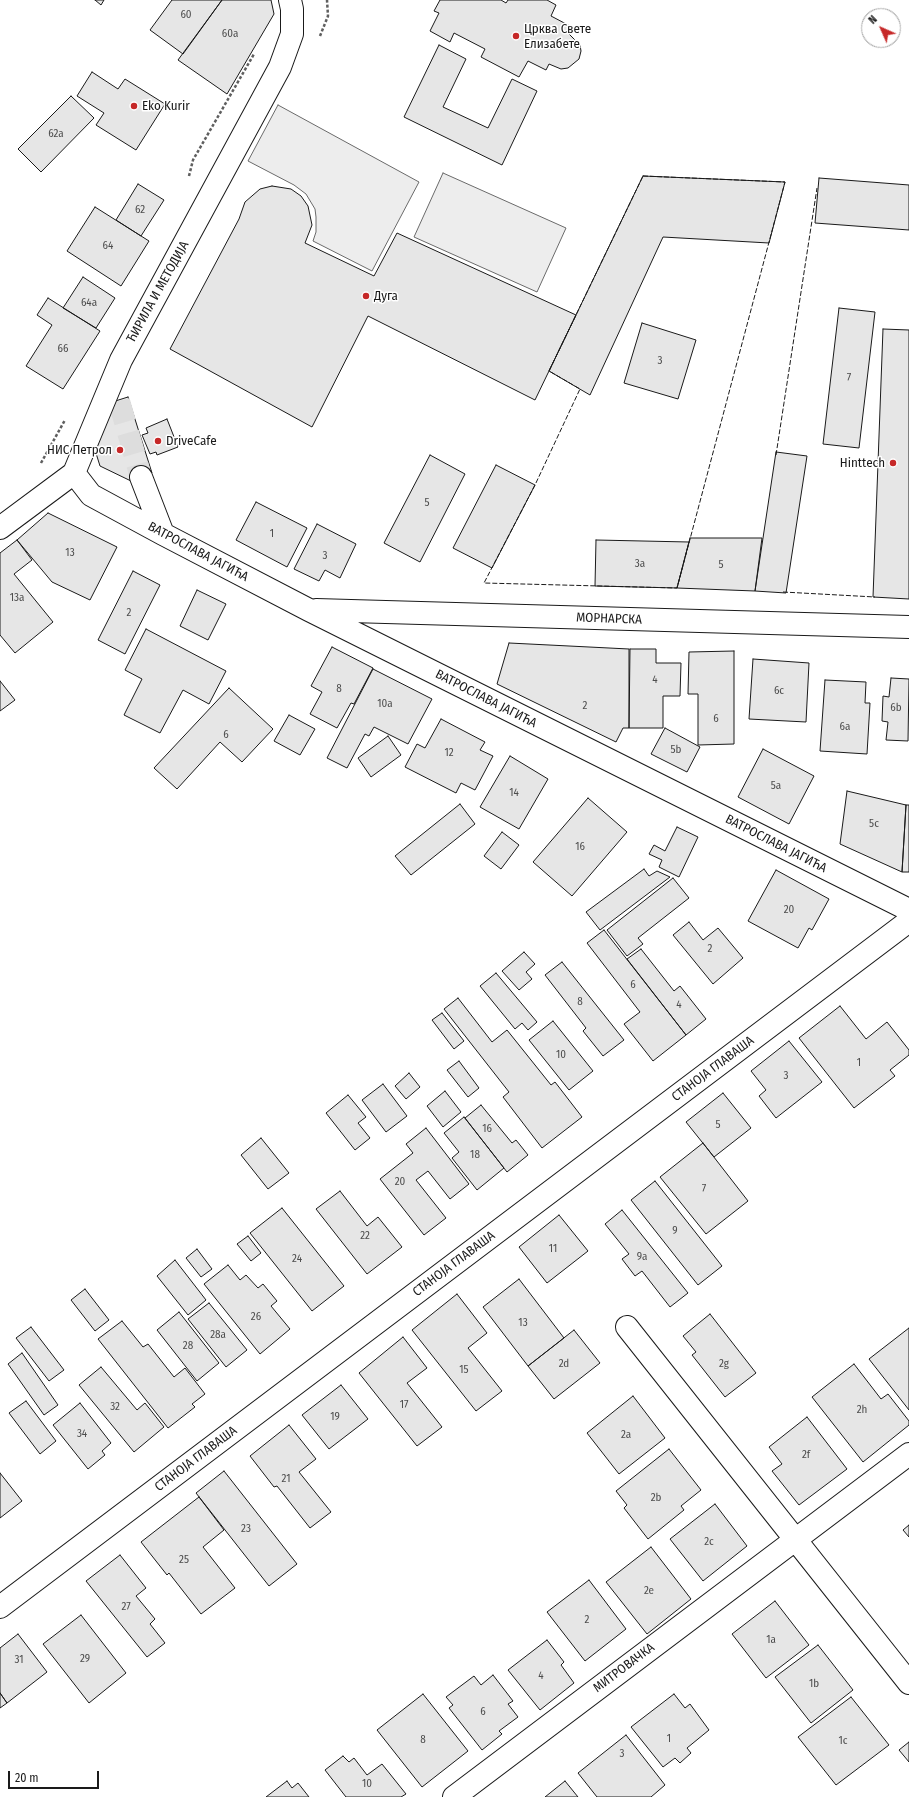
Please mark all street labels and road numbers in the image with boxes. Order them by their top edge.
street label: ЋИРИЛА И МЕТОДИЈА [124,238,192,346]
street label: ВАТРОСЛАВА ЈАГИЋА [145,519,251,585]
street label: МОРНАРСКА [576,610,642,628]
street label: ВАТРОСЛАВА ЈАГИЋА [433,667,539,731]
street label: ВАТРОСЛАВА ЈАГИЋА [723,812,829,876]
street label: СТАНОЈА ГЛАВАША [669,1033,757,1105]
street label: СТАНОЈА ГЛАВАША [410,1228,498,1300]
street label: СТАНОЈА ГЛАВАША [152,1423,240,1495]
street label: МИТРОВАЧКА [590,1640,658,1696]

